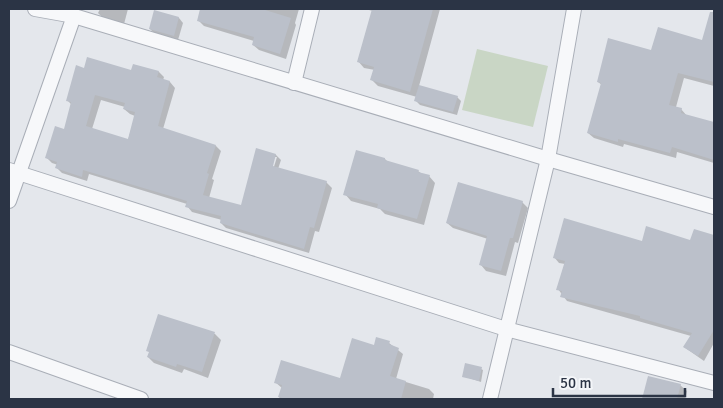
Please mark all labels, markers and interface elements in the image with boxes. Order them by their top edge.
scale bar [553,366,686,398]
text: 50 m [560,374,591,392]

